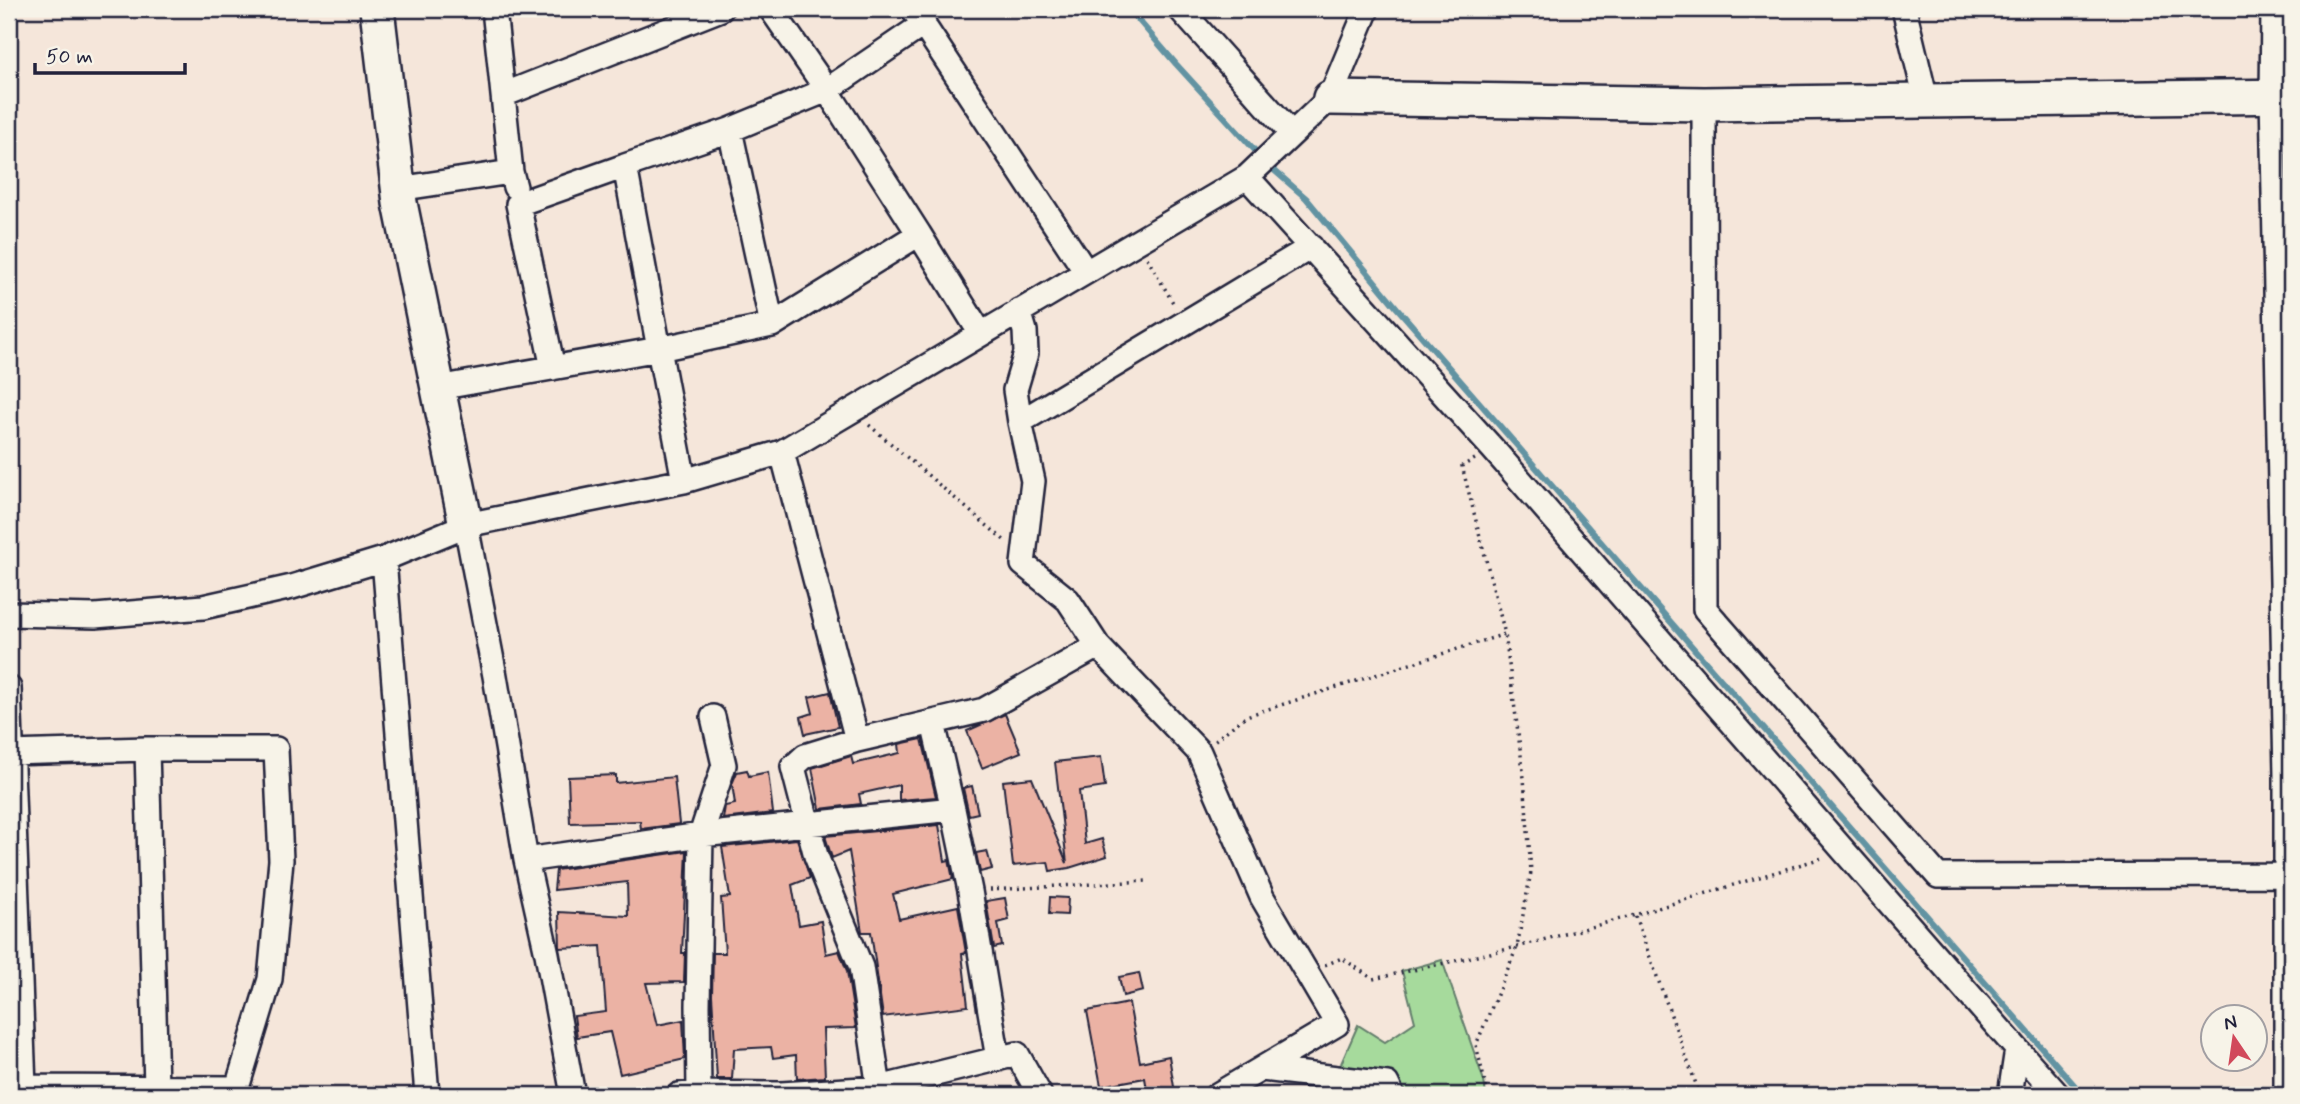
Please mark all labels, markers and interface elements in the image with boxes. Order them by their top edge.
scale bar [35,32,186,76]
text: 50 m [46,43,93,71]
north arrow [2198,1002,2268,1072]
text: N [2222,1009,2239,1037]

